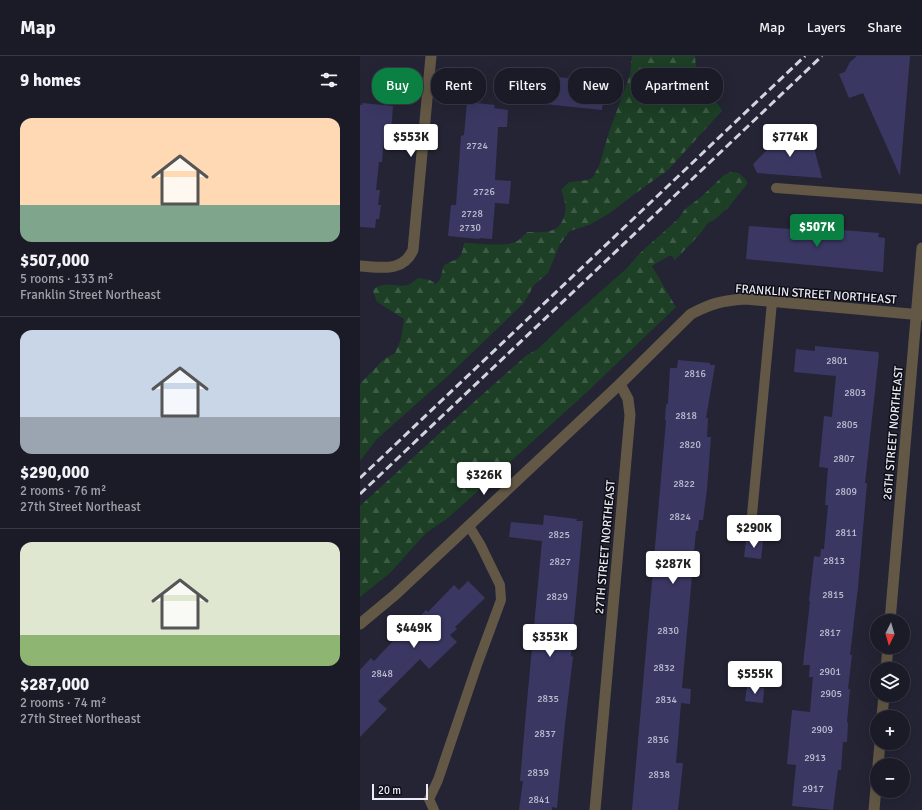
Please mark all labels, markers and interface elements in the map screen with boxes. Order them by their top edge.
text: Map [20,16,56,40]
text: Map [759,19,785,36]
text: Layers [807,19,846,36]
text: Share [868,19,902,36]
chip: Buy [372,68,423,104]
chip: Rent [431,68,486,104]
chip: Filters [494,68,560,104]
chip: New [568,68,623,104]
chip: Apartment [631,68,723,104]
icon: filters [318,69,340,91]
text: 9 homes [20,70,81,91]
pin: $553K [383,124,439,158]
pin: $774K [762,124,818,158]
text: $553K [393,129,429,145]
text: $774K [772,129,808,145]
house number: 2724 [466,140,488,152]
icon: home [144,144,216,216]
house number: 2726 [473,186,495,198]
house number: 2728 [461,208,483,220]
pin: $507K [789,214,845,248]
text: $507K [799,219,835,235]
house number: 2730 [459,222,481,234]
text: $507,000 [20,250,89,271]
text: 5 rooms · 133 m² [20,271,113,287]
street label: FRANKLIN STREET NORTHEAST [735,281,897,308]
text: Franklin Street Northeast [20,287,161,303]
house number: 2801 [826,355,848,367]
icon: home [144,356,216,428]
street label: 26TH STREET NORTHEAST [880,365,907,501]
house number: 2816 [684,368,706,380]
house number: 2803 [844,387,866,399]
house number: 2818 [675,410,697,422]
house number: 2805 [836,419,858,431]
house number: 2820 [679,439,701,451]
house number: 2807 [833,453,855,465]
text: $290,000 [20,462,89,483]
pin: $326K [456,462,512,496]
text: $326K [466,467,502,483]
house number: 2822 [673,478,695,490]
street label: 27TH STREET NORTHEAST [592,479,619,615]
text: 2 rooms · 76 m² [20,483,106,499]
house number: 2809 [835,486,857,498]
text: 27th Street Northeast [20,499,141,515]
house number: 2824 [669,511,691,523]
pin: $290K [726,515,782,549]
text: $290K [736,520,772,536]
house number: 2811 [835,527,857,539]
house number: 2825 [548,529,570,541]
pin: $287K [645,551,701,585]
house number: 2813 [823,555,845,567]
house number: 2827 [549,556,571,568]
text: $287K [655,556,691,572]
icon: home [144,568,216,640]
house number: 2815 [822,589,844,601]
house number: 2829 [546,591,568,603]
north arrow [870,614,910,654]
map controls [870,614,910,798]
pin: $449K [386,615,442,649]
text: $449K [396,620,432,636]
pin: $353K [522,624,578,658]
house number: 2830 [657,625,679,637]
house number: 2817 [819,627,841,639]
text: $353K [532,629,568,645]
pin: $555K [727,661,783,695]
house number: 2832 [653,662,675,674]
button: layers [870,662,910,702]
text: $555K [737,666,773,682]
house number: 2901 [819,666,841,678]
house number: 2848 [371,668,393,680]
text: $287,000 [20,674,89,695]
house number: 2905 [820,688,842,700]
house number: 2835 [537,693,559,705]
house number: 2834 [655,694,677,706]
text: 2 rooms · 74 m² [20,695,106,711]
button: + [870,710,910,750]
text: 27th Street Northeast [20,711,141,727]
house number: 2909 [811,724,833,736]
house number: 2837 [534,728,556,740]
house number: 2836 [647,734,669,746]
house number: 2913 [804,752,826,764]
button: − [870,758,910,798]
house number: 2839 [527,767,549,779]
house number: 2838 [648,769,670,781]
scale bar [372,782,428,801]
house number: 2917 [802,783,824,795]
text: 20 m [378,784,401,797]
house number: 2841 [528,794,550,806]

